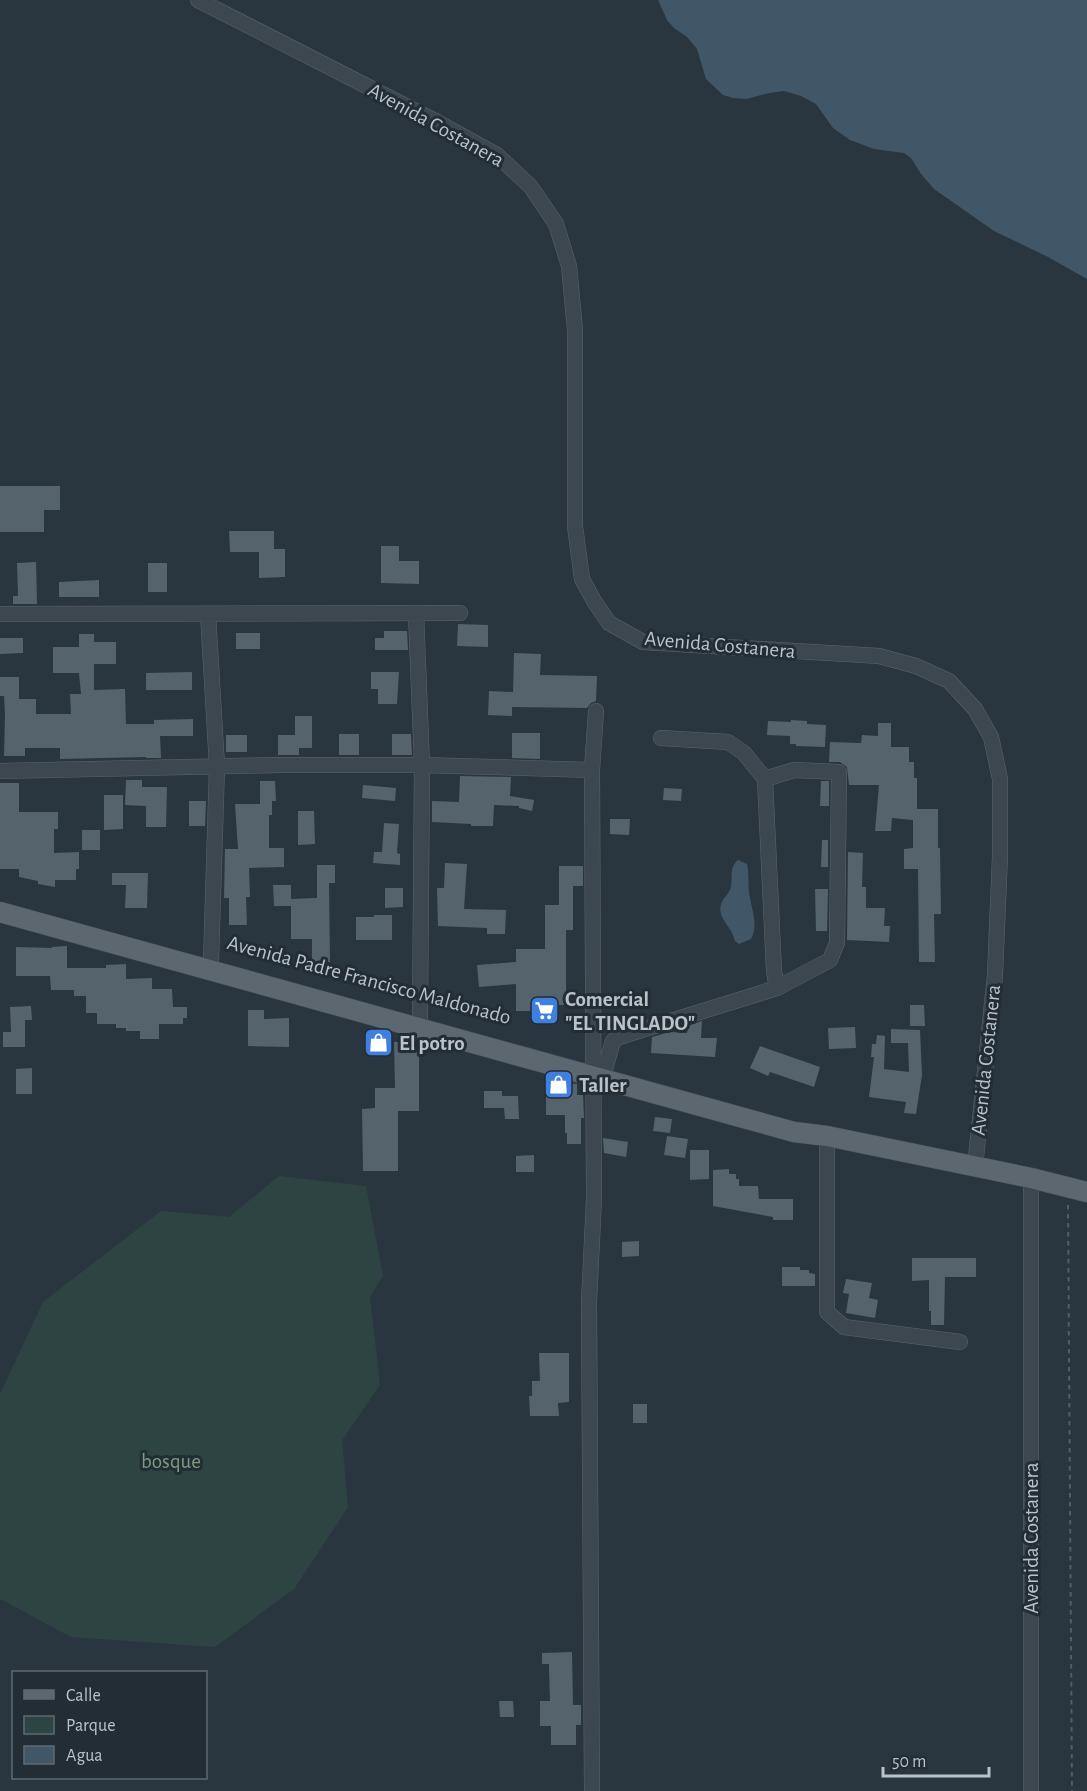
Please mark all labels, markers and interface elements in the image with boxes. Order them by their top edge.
street label: Avenida Costanera [365,79,508,171]
street label: Avenida Costanera [644,628,797,662]
street label: Avenida Padre Francisco Maldonado [225,932,513,1028]
street label: Avenida Costanera [968,983,1004,1136]
place label: Comercial "EL TINGLADO" [565,989,695,1034]
supermarket icon: Comercial "EL TINGLADO" [528,995,560,1027]
shop icon: El potro [362,1027,394,1059]
place label: El potro [399,1033,465,1054]
shop icon: Taller [542,1069,574,1101]
place label: Taller [579,1075,627,1096]
park label: bosque [141,1451,201,1472]
street label: Avenida Costanera [1021,1462,1042,1614]
legend [12,1671,207,1779]
text: Calle [66,1687,101,1705]
text: Parque [66,1717,115,1735]
scale bar [883,1740,990,1778]
text: Agua [66,1747,103,1765]
text: 50 m [892,1753,926,1771]

